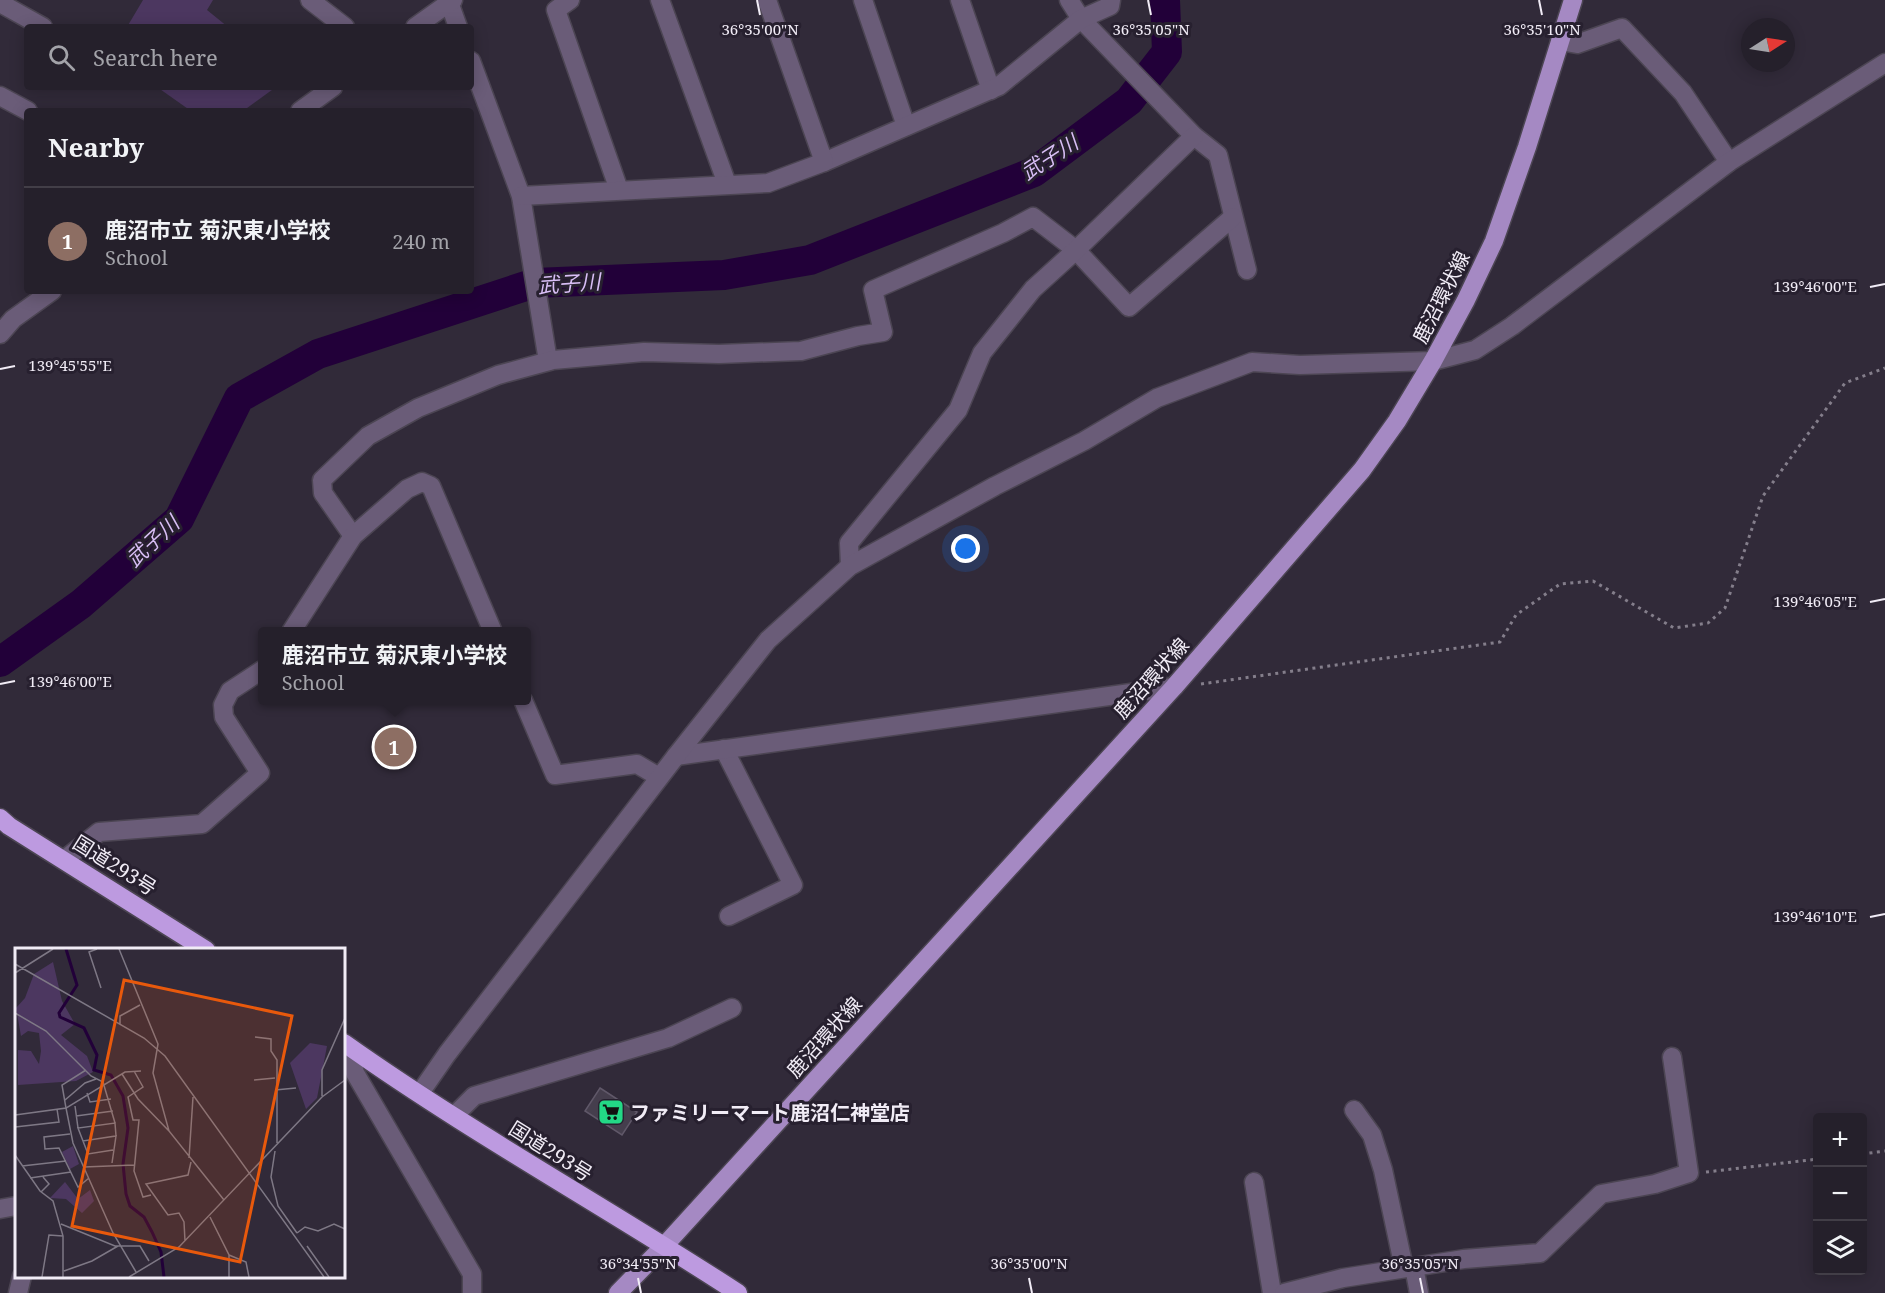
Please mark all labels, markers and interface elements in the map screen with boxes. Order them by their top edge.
north arrow [1741,18,1795,72]
text: 36°35'00"N [721,19,799,39]
text: 36°35'05"N [1112,19,1190,39]
text: 36°35'10"N [1503,19,1581,39]
search box [24,24,474,90]
icon: search [45,41,78,74]
text: Search here [93,42,218,72]
water label: 武子川 [1015,127,1085,186]
text: Nearby [48,129,144,165]
text: 鹿沼市立 菊沢東小学校 [105,214,331,244]
text: 1 [62,228,73,255]
text: 240 m [392,228,450,255]
text: School [105,244,168,271]
street label: 鹿沼環状線 [1406,246,1476,348]
water label: 武子川 [537,267,603,299]
text: 139°46'00"E [1773,276,1857,296]
text: 139°45'55"E [28,355,112,375]
water label: 武子川 [119,508,186,573]
your location [951,534,980,563]
text: 139°46'05"E [1773,591,1857,611]
popup [258,627,531,705]
street label: 鹿沼環状線 [1108,632,1194,724]
text: 鹿沼市立 菊沢東小学校 [282,639,507,669]
text: School [282,669,344,696]
text: 139°46'00"E [28,671,112,691]
pin: 1 [374,724,414,770]
street label: 国道293号 [68,829,162,901]
text: 139°46'10"E [1773,906,1857,926]
inset map [15,948,345,1278]
street label: 鹿沼環状線 [781,991,867,1083]
supermarket icon: ファミリーマート鹿沼仁神堂店 [596,1097,626,1127]
place label: ファミリーマート鹿沼仁神堂店 [630,1099,910,1126]
map controls [1813,1113,1867,1275]
button: + [1813,1113,1867,1167]
street label: 国道293号 [504,1115,598,1187]
button: − [1813,1167,1867,1221]
button: layers [1813,1221,1867,1275]
text: 36°34'55"N [599,1253,677,1273]
text: 36°35'00"N [990,1253,1068,1273]
text: 36°35'05"N [1381,1253,1459,1273]

